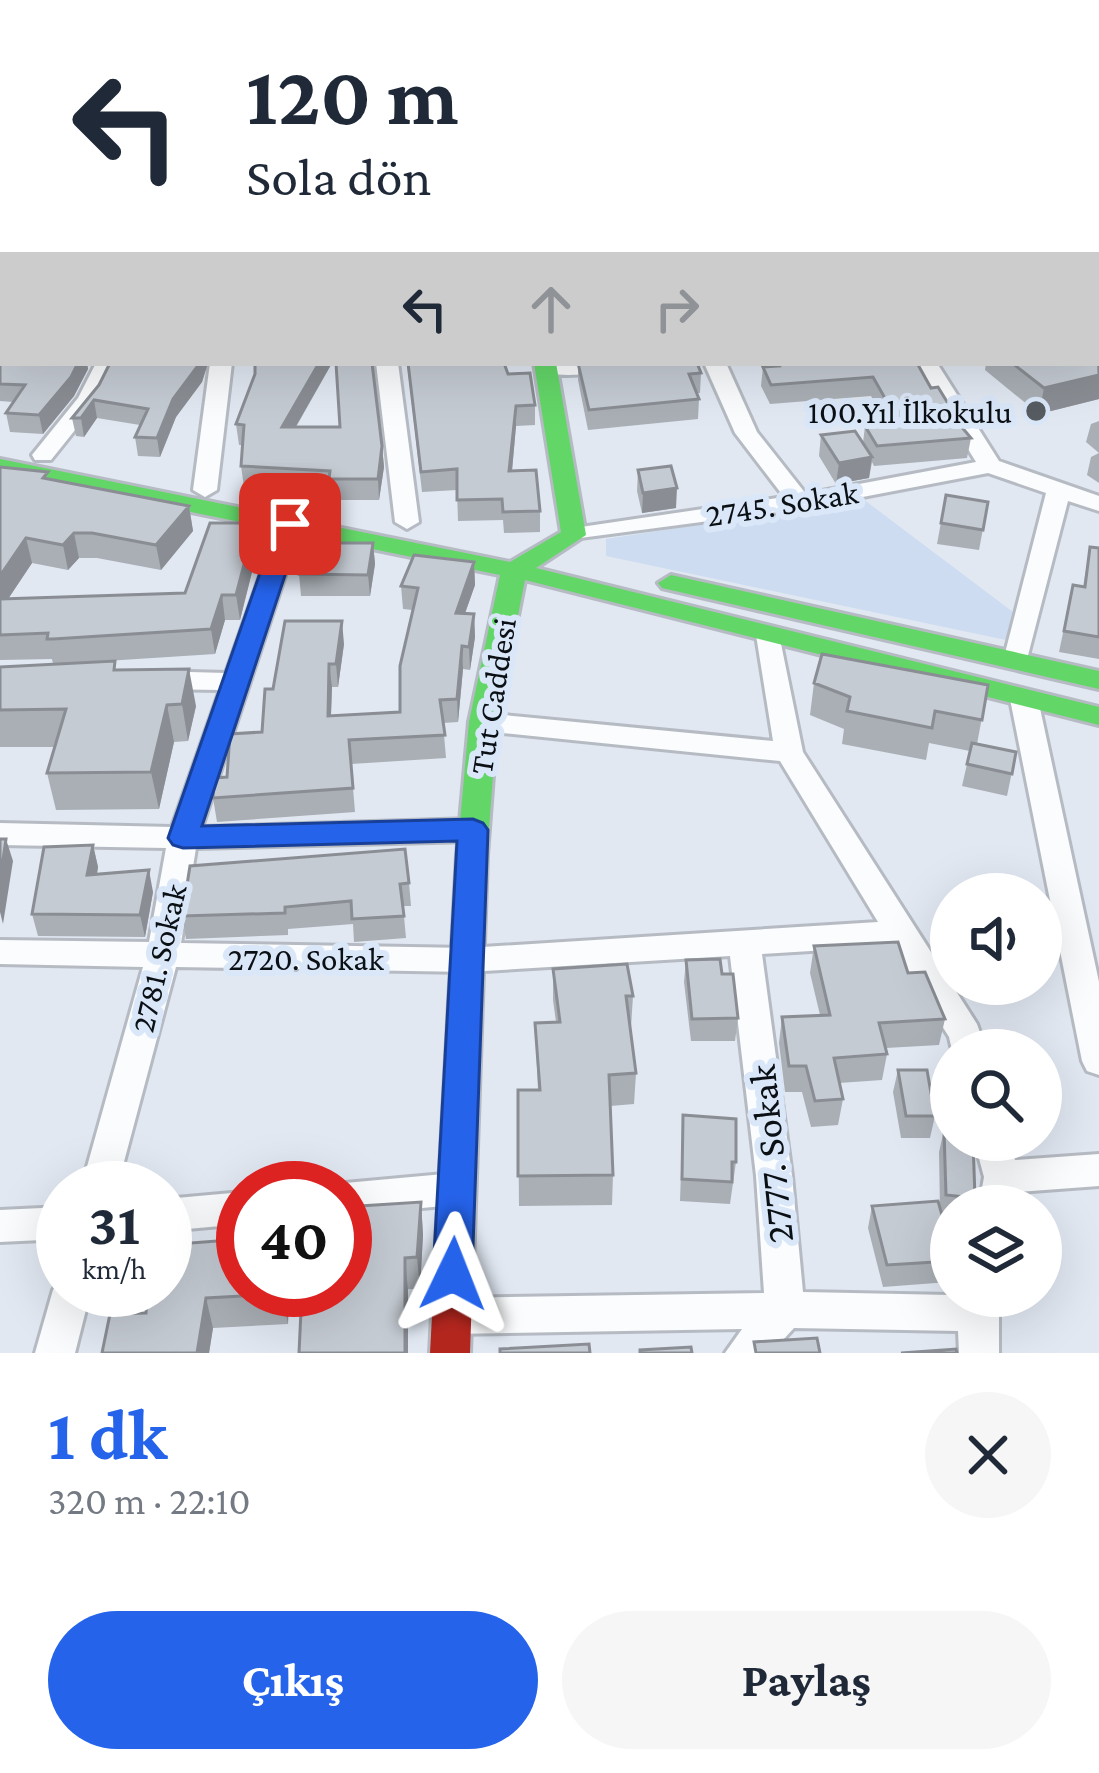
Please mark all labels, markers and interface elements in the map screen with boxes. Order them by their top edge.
icon: left [48,48,204,204]
text: 120 m [246,49,459,142]
text: Sola dön [246,147,432,207]
icon: left [392,276,458,342]
icon: ahead [518,276,584,342]
icon: right [644,276,710,342]
place label: 100.Yıl İlkokulu [808,393,1012,430]
marker: 100.Yıl İlkokulu [1023,398,1049,424]
pin [239,473,341,575]
street label: 2745. Sokak [703,473,861,534]
icon: arrive [257,491,323,557]
street label: Tut Caddesi [462,615,523,777]
map controls [930,873,1062,1317]
button: sound [930,873,1062,1005]
street label: 2781. Sokak [123,880,194,1036]
street label: 2720. Sokak [228,940,384,977]
button: search [930,1029,1062,1161]
street label: 2777. Sokak [740,1062,801,1245]
speed limit sign: 40 [216,1161,372,1317]
button: layers [930,1185,1062,1317]
text: 31 [88,1190,140,1257]
position arrow [390,1211,516,1337]
text: km/h [82,1252,146,1285]
button: close [925,1392,1051,1518]
text: 1 dk [48,1394,167,1474]
text: 320 m · 22:10 [48,1479,251,1522]
button: Çıkış [48,1611,538,1749]
button: Paylaş [562,1611,1051,1749]

